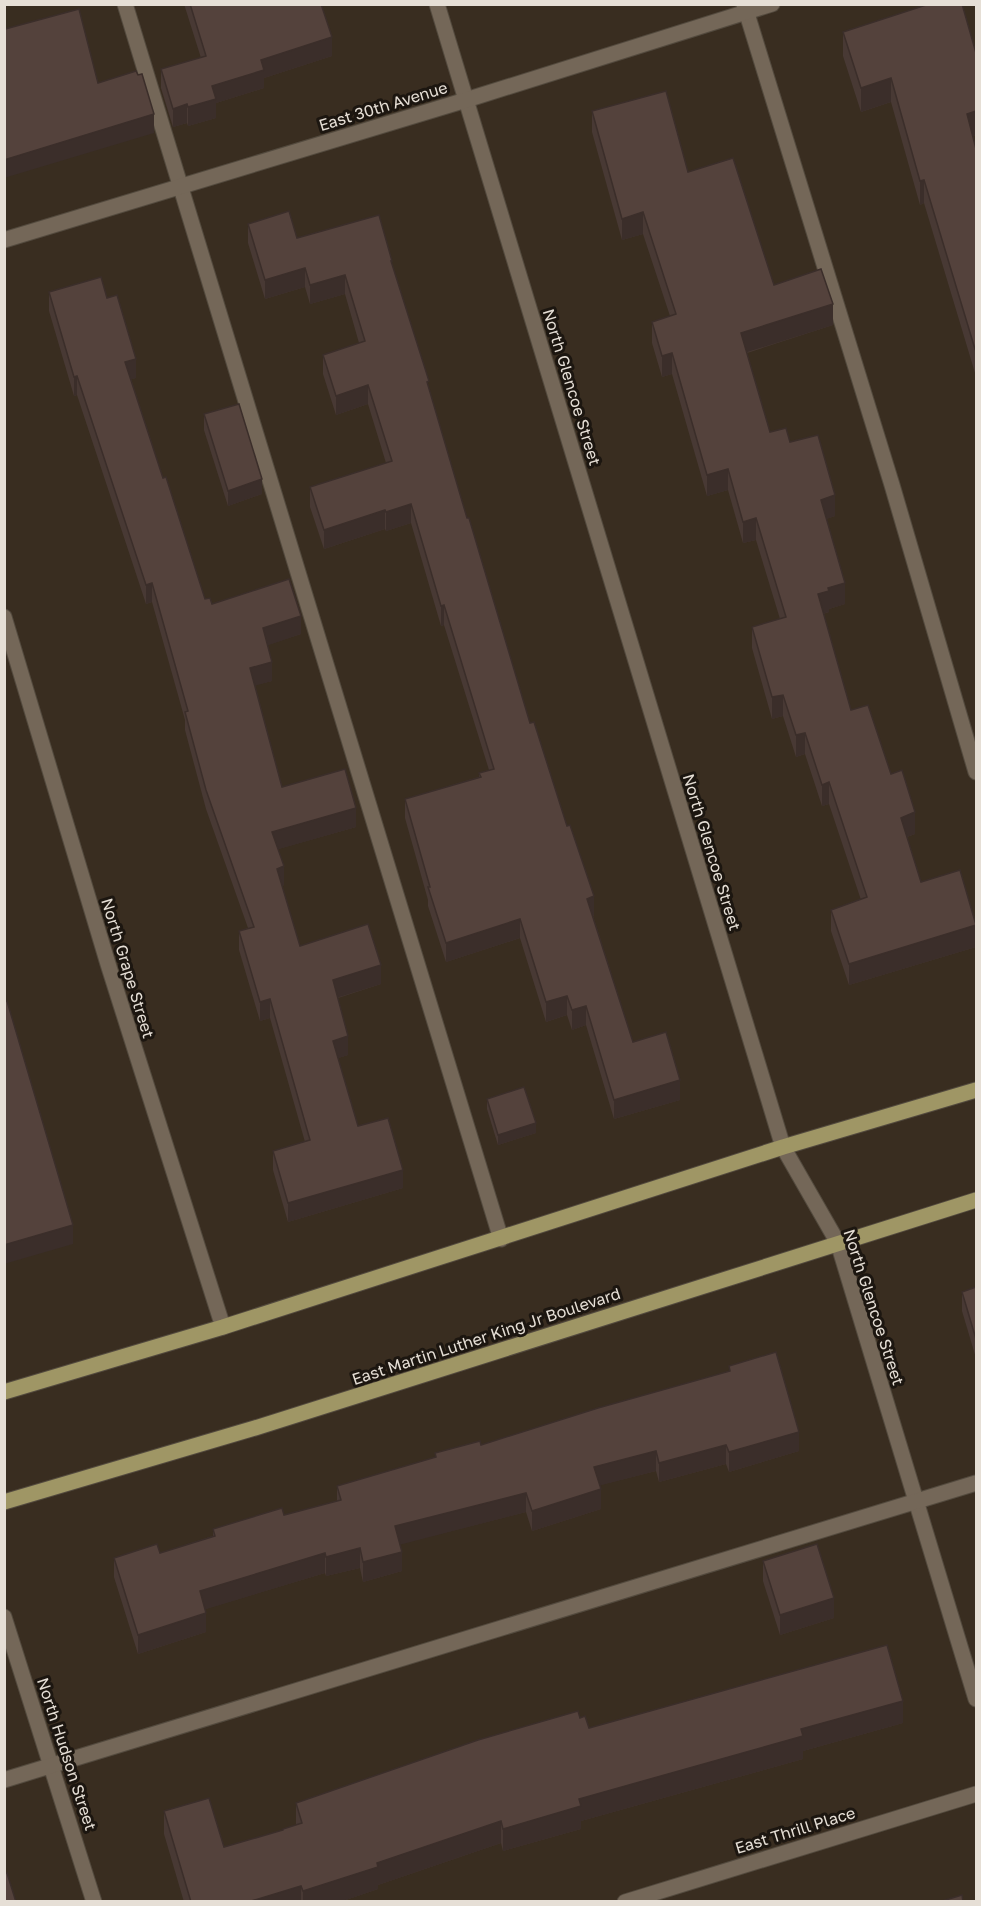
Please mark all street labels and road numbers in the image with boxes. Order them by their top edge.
street label: East 30th Avenue [316,77,450,135]
street label: North Glencoe Street [539,306,605,468]
street label: North Glencoe Street [679,771,745,933]
street label: North Grape Street [97,896,159,1040]
street label: North Glencoe Street [839,1226,909,1388]
street label: East Martin Luther King Jr Boulevard [349,1283,623,1389]
street label: North Hudson Street [33,1675,101,1833]
street label: East Thrill Place [732,1802,858,1858]

